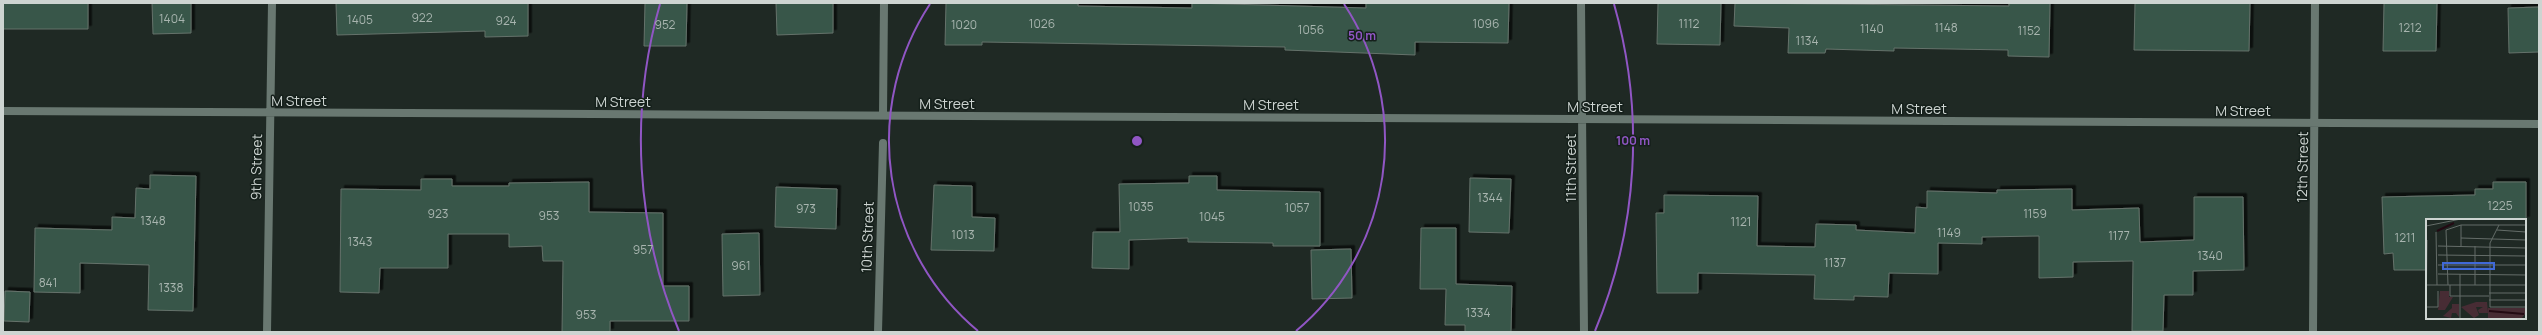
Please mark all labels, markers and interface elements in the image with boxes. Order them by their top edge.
house number: 922 [411,9,433,26]
house number: 1404 [159,10,185,27]
house number: 1405 [347,11,373,28]
house number: 924 [495,12,517,29]
house number: 1026 [1029,15,1055,32]
house number: 1096 [1473,15,1499,32]
house number: 1112 [1679,15,1700,32]
house number: 952 [655,16,676,33]
house number: 1020 [951,16,977,33]
house number: 1148 [1934,19,1958,36]
house number: 1212 [2398,19,2422,36]
house number: 1140 [1860,20,1884,37]
house number: 1056 [1298,21,1324,38]
house number: 1152 [2018,22,2041,39]
text: 50 m [1348,27,1376,44]
house number: 1134 [1795,32,1819,49]
street label: M Street [271,91,327,110]
street label: M Street [595,92,651,111]
street label: M Street [919,94,975,113]
street label: M Street [1243,95,1299,114]
street label: M Street [1567,97,1623,116]
street label: M Street [1891,99,1947,118]
street label: M Street [2215,101,2271,120]
street label: 12th Street [2292,131,2312,203]
text: 100 m [1616,132,1650,149]
street label: 9th Street [246,133,266,200]
street label: 11th Street [1561,133,1580,202]
centre of rings [1130,134,1144,148]
house number: 1344 [1477,189,1503,206]
house number: 1225 [2487,197,2513,214]
house number: 1035 [1128,198,1154,215]
house number: 1057 [1285,199,1309,216]
house number: 973 [796,200,816,217]
street label: 10th Street [856,200,878,273]
house number: 923 [428,205,448,222]
house number: 1159 [2023,205,2047,222]
house number: 953 [538,207,560,224]
house number: 1045 [1199,208,1225,225]
house number: 1348 [140,212,166,229]
house number: 1121 [1731,213,1751,230]
inset map [2426,219,2526,319]
house number: 1149 [1937,224,1961,241]
house number: 1013 [951,226,975,243]
house number: 1177 [2108,227,2130,244]
house number: 1211 [2395,229,2415,246]
house number: 1343 [347,233,373,250]
house number: 957 [633,241,653,258]
house number: 1340 [2197,247,2223,264]
house number: 1137 [1824,254,1846,271]
house number: 961 [731,257,751,274]
house number: 841 [39,274,57,291]
house number: 1338 [159,279,183,296]
house number: 1334 [1465,304,1491,321]
house number: 953 [575,306,597,323]

